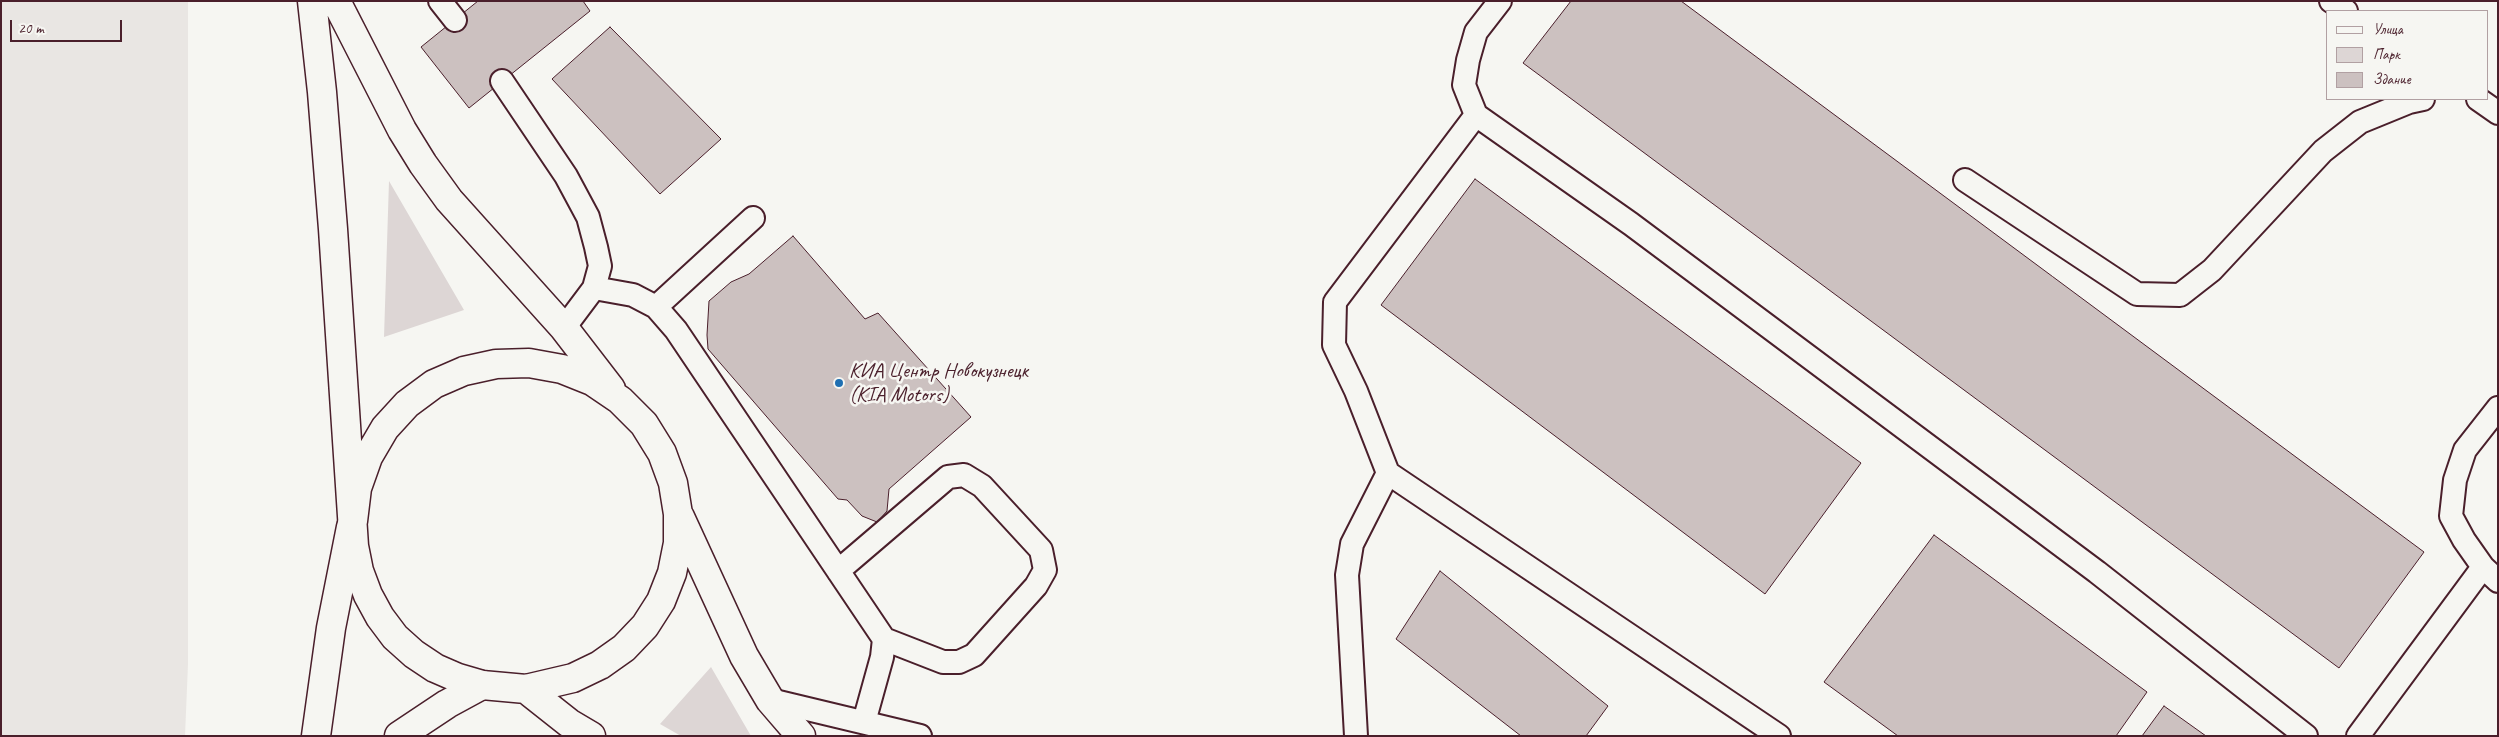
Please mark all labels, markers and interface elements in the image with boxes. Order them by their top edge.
scale bar [12,10,125,42]
legend [2326,10,2489,100]
text: 20 m [18,19,44,38]
text: Улица [2373,20,2403,39]
text: Парк [2373,45,2400,64]
text: Здание [2373,70,2411,89]
place label: КИА Центр Новокузнецк (KIA Motors) [849,358,1028,408]
marker: КИА Центр Новокузнецк (KIA Motors) [833,377,845,389]

